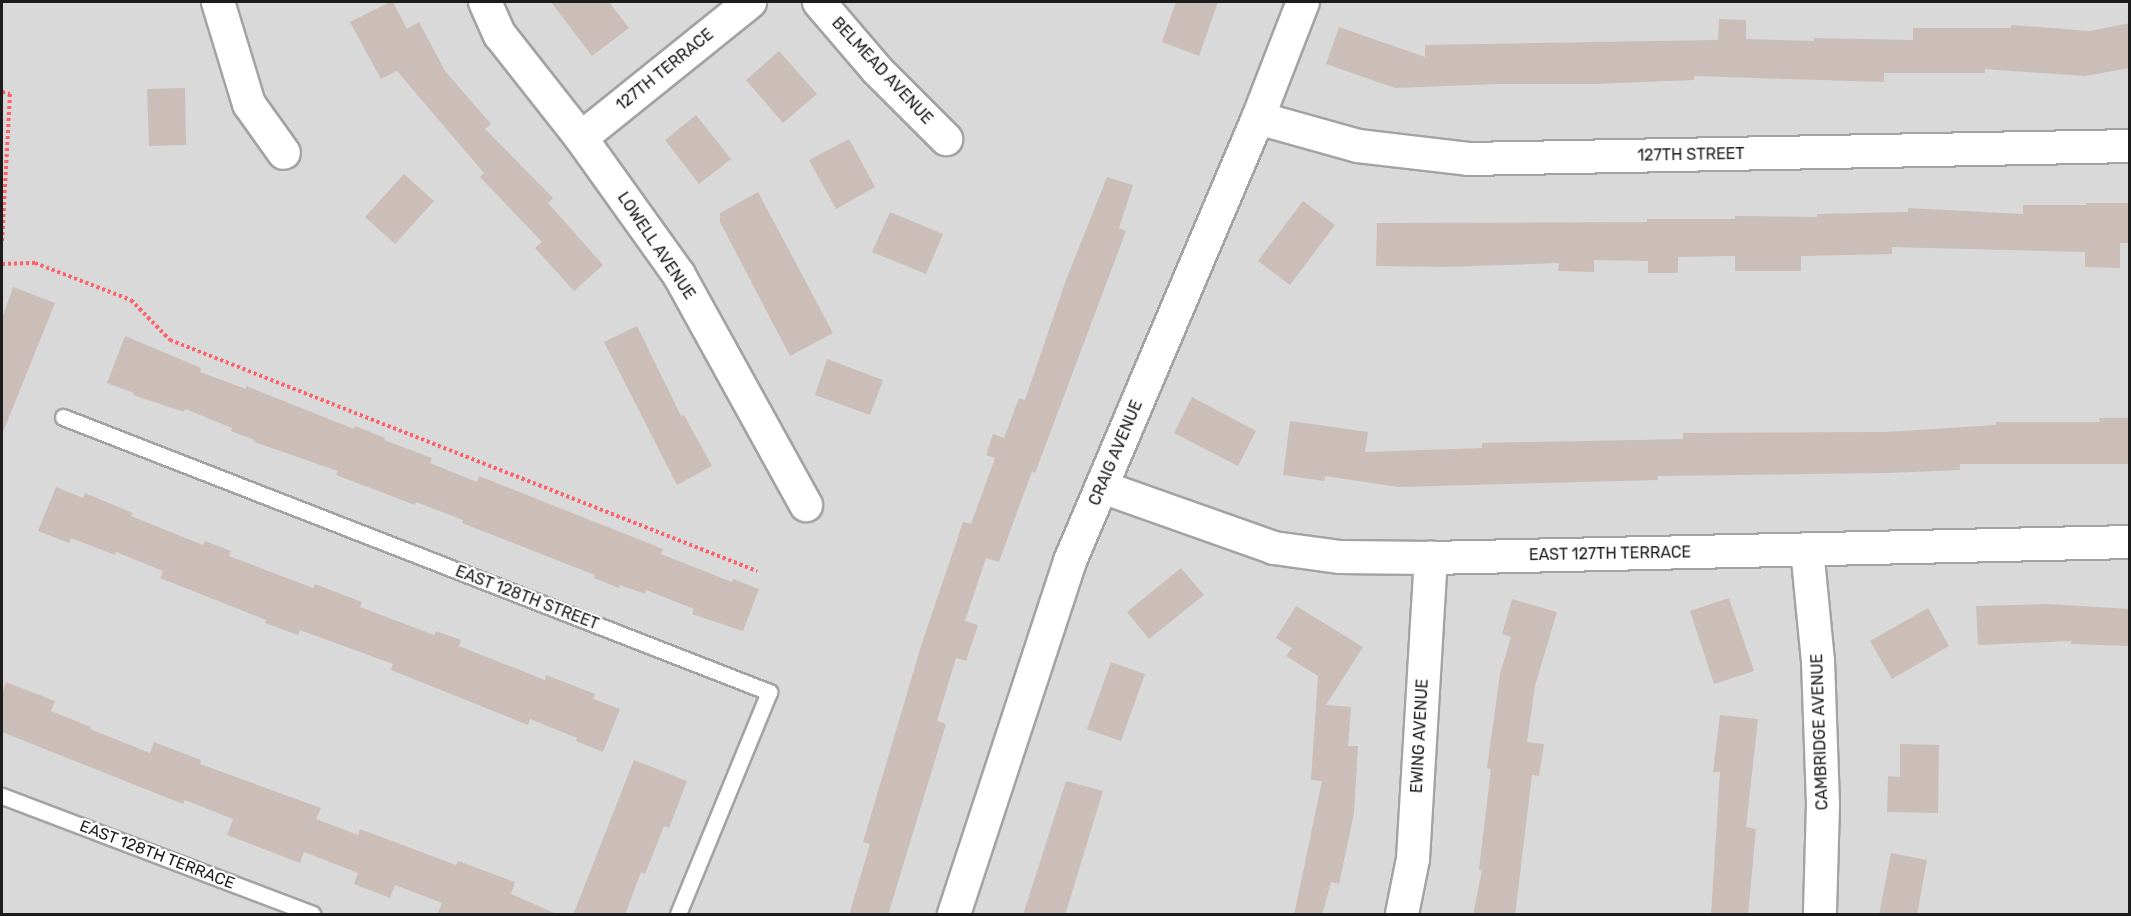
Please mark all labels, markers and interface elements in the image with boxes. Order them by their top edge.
street label: BELMEAD AVENUE [827,13,937,129]
street label: 127TH TERRACE [612,25,718,115]
street label: 127TH STREET [1637,144,1745,166]
street label: LOWELL AVENUE [613,188,699,304]
street label: CRAIG AVENUE [1085,397,1147,509]
street label: EAST 127TH TERRACE [1528,543,1692,565]
street label: EAST 128TH STREET [452,562,602,634]
street label: CAMBRIDGE AVENUE [1808,653,1832,811]
street label: EWING AVENUE [1407,678,1433,794]
street label: EAST 128TH TERRACE [77,816,237,894]

